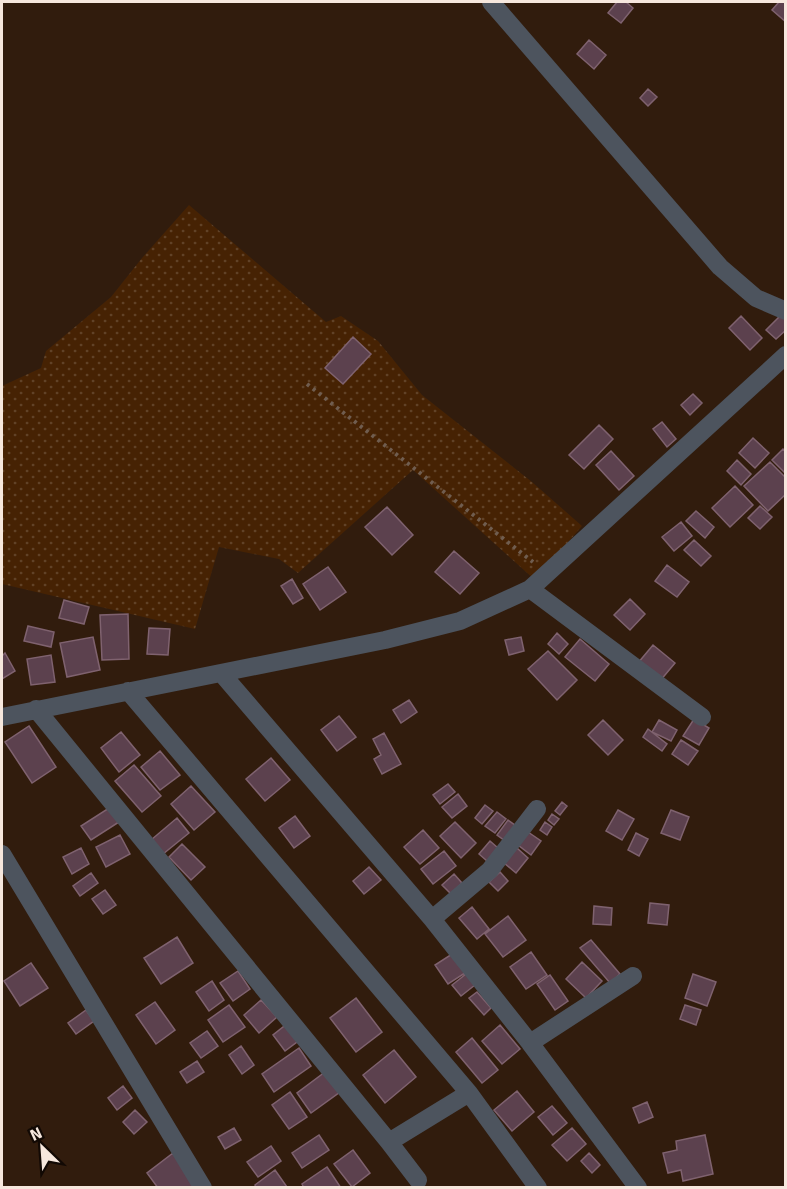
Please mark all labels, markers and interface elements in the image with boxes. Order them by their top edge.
north arrow [12,1117,72,1177]
text: N [27,1123,45,1146]

